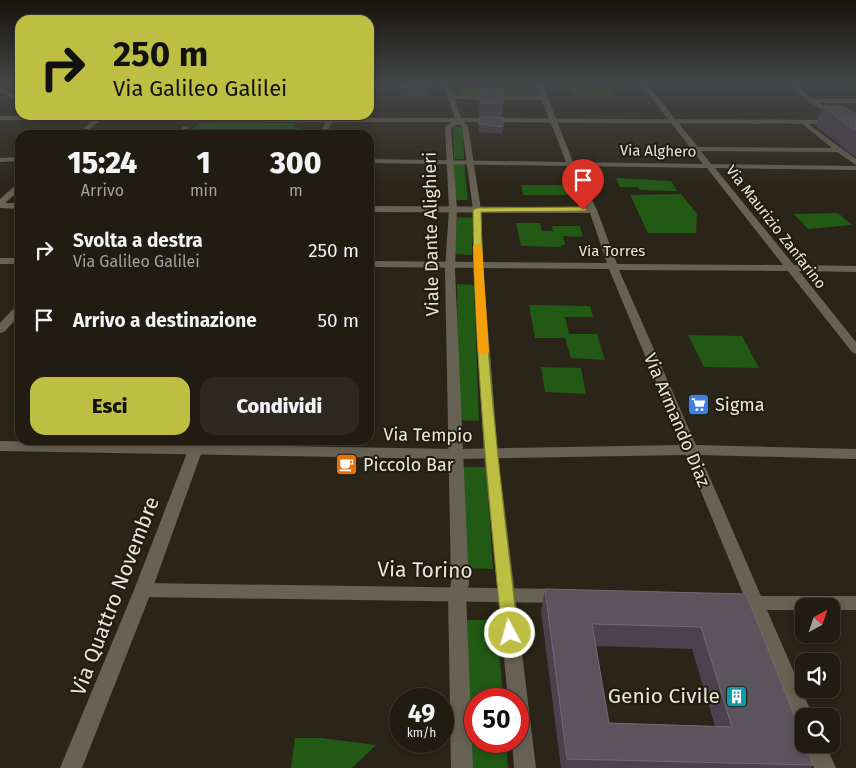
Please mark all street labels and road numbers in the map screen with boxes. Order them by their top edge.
street label: Via Alghero [620,141,696,161]
street label: Viale Dante Alighieri [419,152,443,316]
street label: Via Maurizio Zanfarino [722,162,830,292]
street label: Via Torres [579,242,645,260]
street label: Via Armando Diaz [639,350,715,490]
street label: Via Tempio [383,423,473,447]
street label: Via Quattro Novembre [65,493,165,699]
street label: Via Torino [377,556,473,584]

